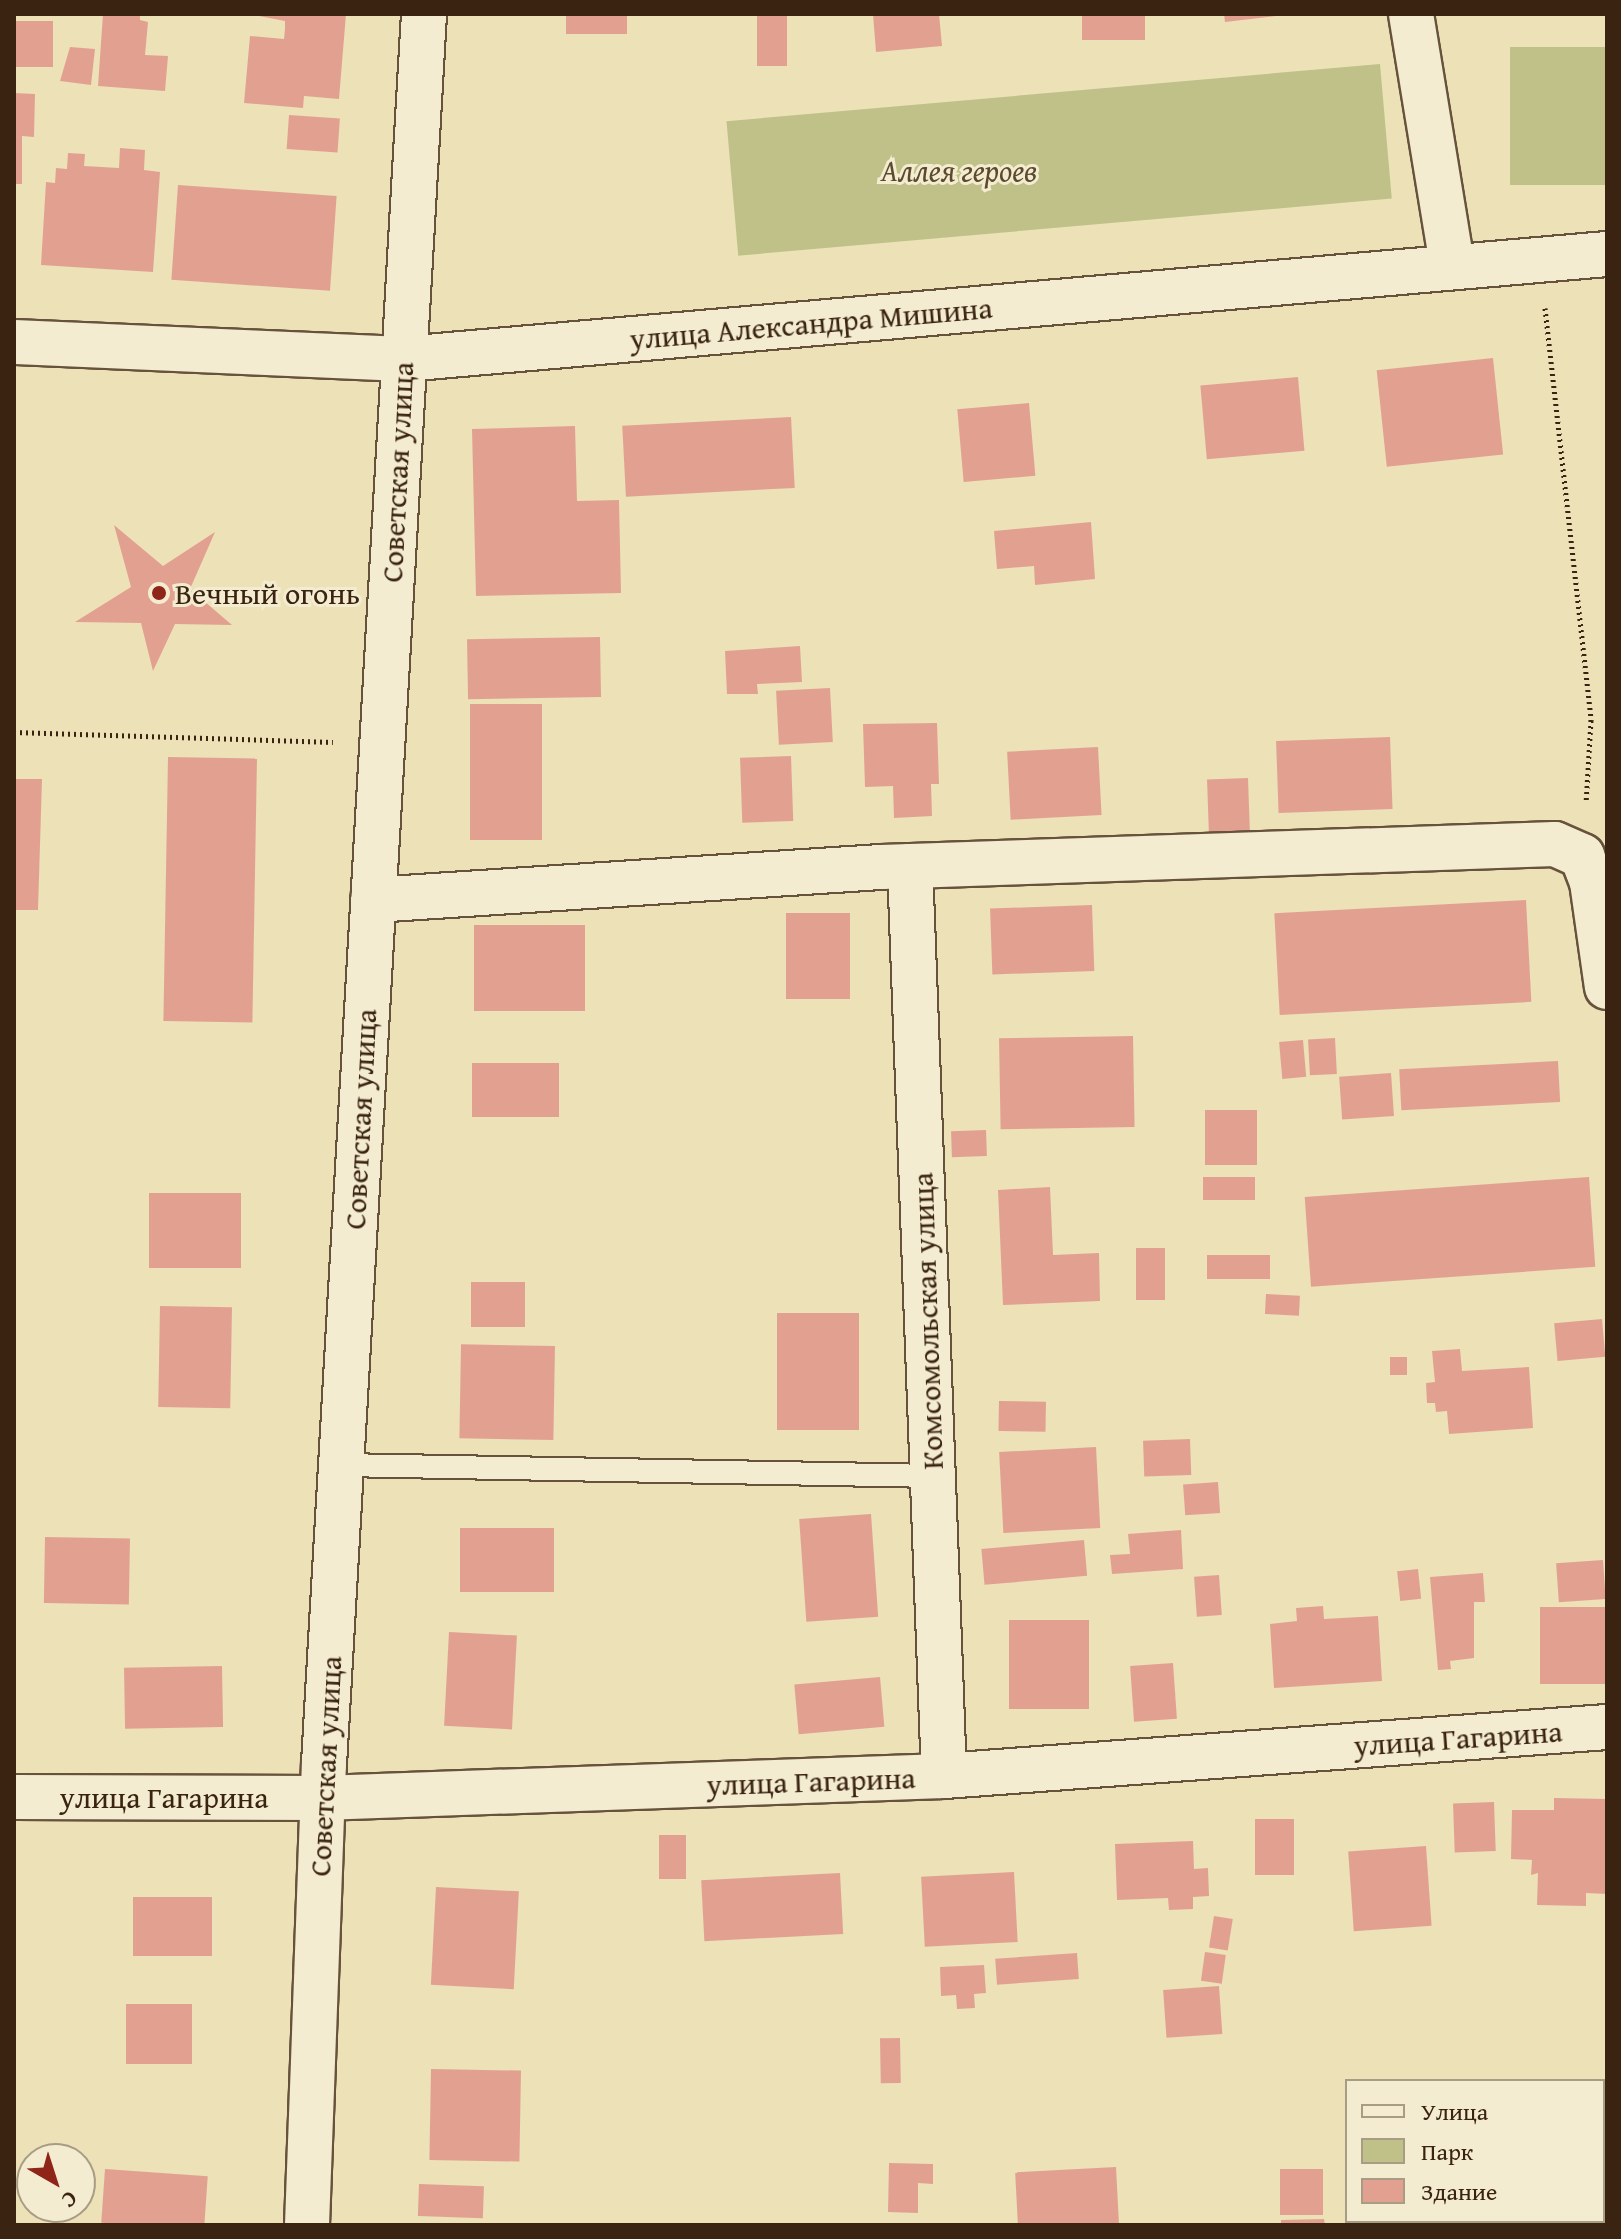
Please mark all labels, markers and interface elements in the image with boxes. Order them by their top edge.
park label: Аллея героев [881,152,1037,188]
street label: улица Александра Мишина [628,289,994,357]
street label: Советская улица [373,361,421,583]
place label: Вечный огонь [175,575,360,611]
marker: Вечный огонь [150,584,168,602]
street label: Советская улица [336,1008,384,1230]
street label: Комсомольская улица [904,1172,950,1470]
street label: Советская улица [301,1655,349,1877]
street label: улица Гагарина [1352,1713,1564,1763]
street label: улица Гагарина [706,1759,916,1803]
street label: улица Гагарина [59,1779,269,1815]
legend [1345,2079,1605,2223]
text: Улица [1421,2094,1488,2129]
text: Парк [1421,2134,1473,2169]
north arrow [16,2143,96,2223]
text: Здание [1421,2174,1497,2209]
text: С [55,2184,85,2216]

